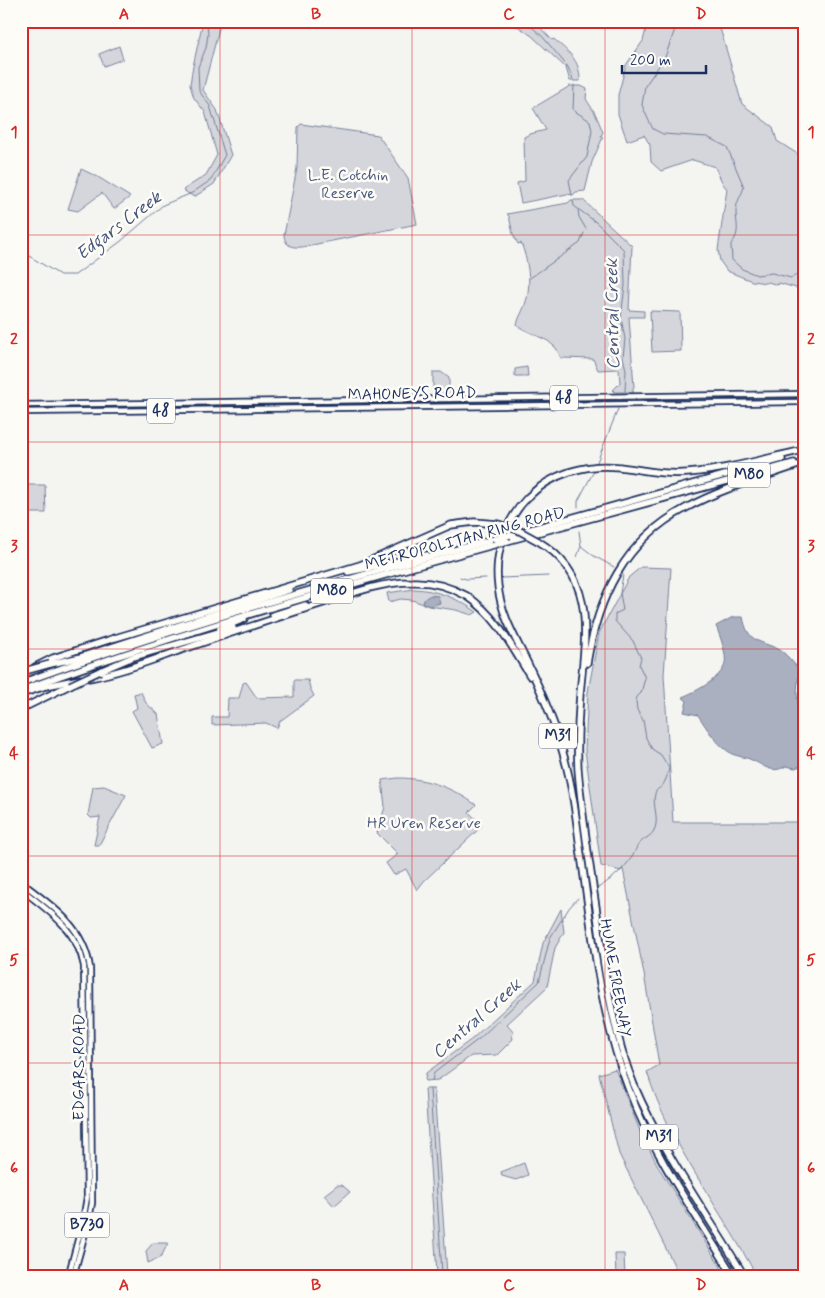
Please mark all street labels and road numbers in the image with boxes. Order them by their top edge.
street label: MAHONEYS ROAD [347,382,477,406]
road number: 48 [550,386,578,410]
road number: 48 [147,398,175,424]
road number: M80 [728,462,770,488]
street label: METROPOLITAN RING ROAD [363,502,567,576]
road number: M80 [311,578,353,604]
road number: M31 [539,724,577,748]
street label: HUME FREEWAY [594,917,636,1039]
street label: EDGARS ROAD [69,1014,90,1120]
road number: M31 [640,1124,678,1150]
road number: B730 [64,1212,110,1238]

